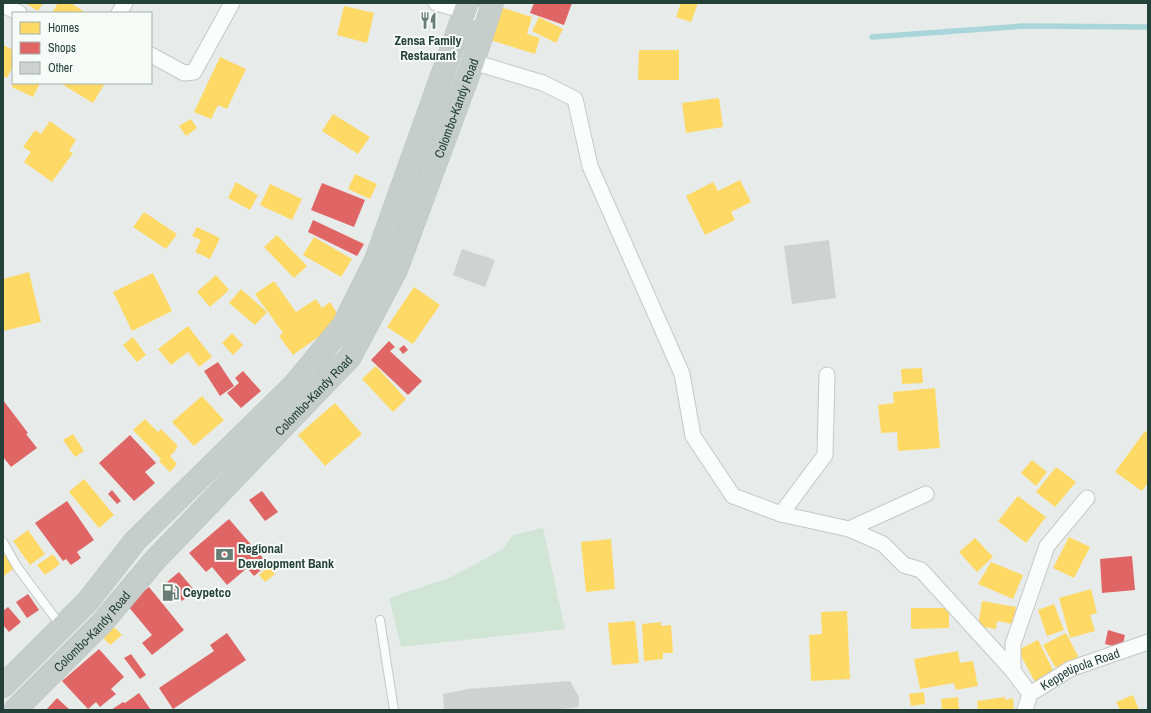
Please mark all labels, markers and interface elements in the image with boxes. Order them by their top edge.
restaurant icon: Zensa Family Restaurant [418,11,438,31]
legend [12,12,152,84]
text: Homes [48,20,79,36]
place label: Zensa Family Restaurant [394,32,462,64]
text: Shops [48,40,76,56]
street label: Colombo-Kandy Road [430,56,482,160]
text: Other [48,60,73,76]
street label: Colombo-Kandy Road [271,351,356,439]
place label: Regional Development Bank [238,540,334,572]
bank icon: Regional Development Bank [215,545,235,565]
fuel station icon: Ceypetco [160,582,180,602]
place label: Ceypetco [183,584,231,601]
street label: Colombo-Kandy Road [50,587,134,675]
street label: Keppetipola Road [1037,644,1122,694]

